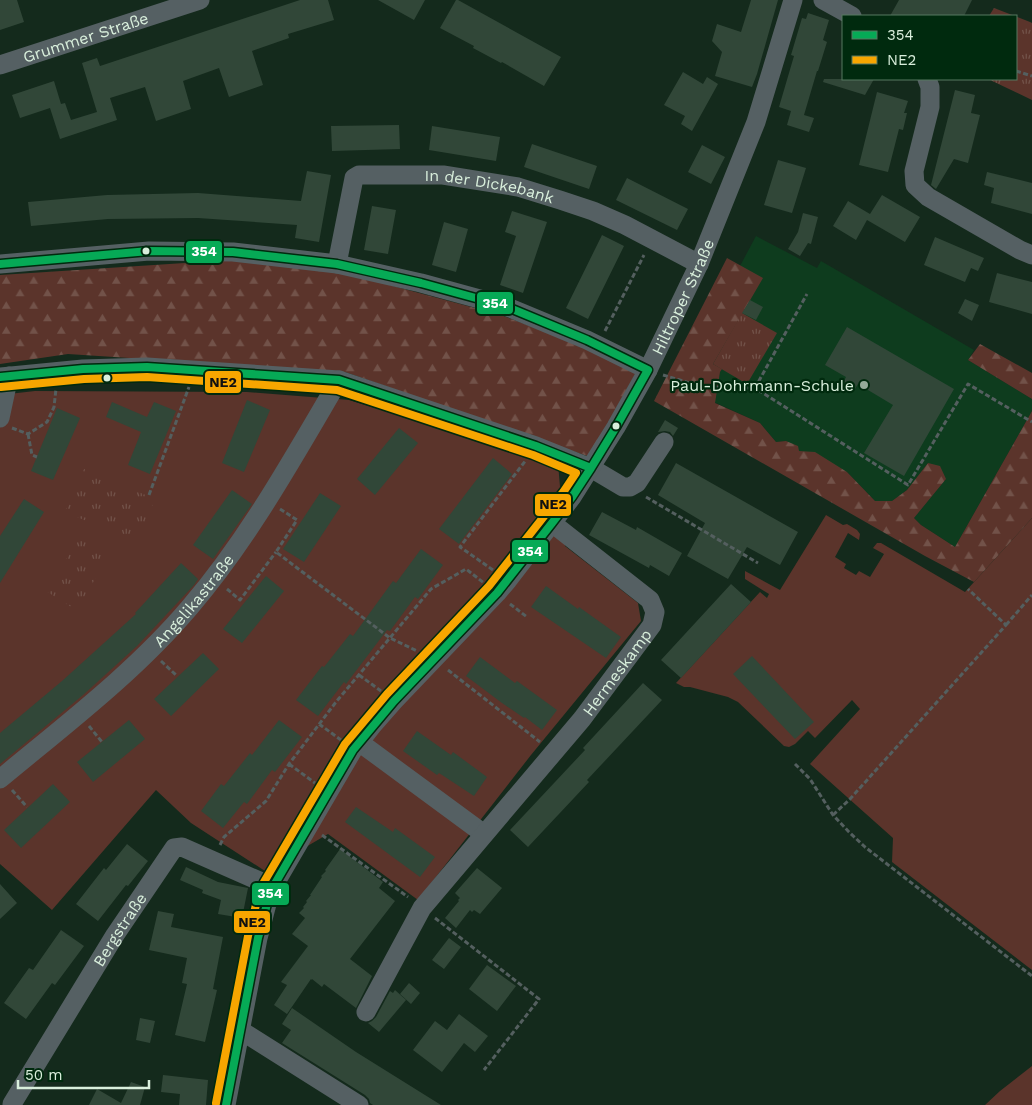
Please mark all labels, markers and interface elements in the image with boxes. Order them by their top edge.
street label: Grummer Straße [20,8,151,66]
legend [842,15,1017,80]
text: 354 [887,26,914,44]
text: NE2 [887,51,916,69]
street label: In der Dickebank [425,166,557,207]
street label: Hiltroper Straße [647,236,718,358]
line badge: 354 [185,240,223,264]
text: 354 [191,243,217,259]
unlabelled marker [141,246,151,256]
line badge: 354 [476,291,514,315]
text: 354 [482,295,508,311]
line badge: NE2 [204,370,242,394]
unlabelled marker [102,373,112,383]
text: NE2 [209,374,237,390]
place label: Paul-Dohrmann-Schule [670,376,854,395]
marker: Paul-Dohrmann-Schule [858,379,870,391]
unlabelled marker [611,421,621,431]
line badge: NE2 [534,493,572,517]
text: NE2 [539,496,567,512]
line badge: 354 [511,539,549,563]
text: 354 [517,543,543,559]
street label: Angelikastraße [149,550,238,651]
street label: Hermeskamp [578,625,655,719]
line badge: 354 [251,882,290,906]
text: 354 [257,885,283,901]
street label: Bergstraße [89,889,150,970]
line badge: NE2 [233,910,271,934]
text: NE2 [238,914,266,930]
scale bar [18,1058,149,1090]
text: 50 m [25,1066,62,1084]

